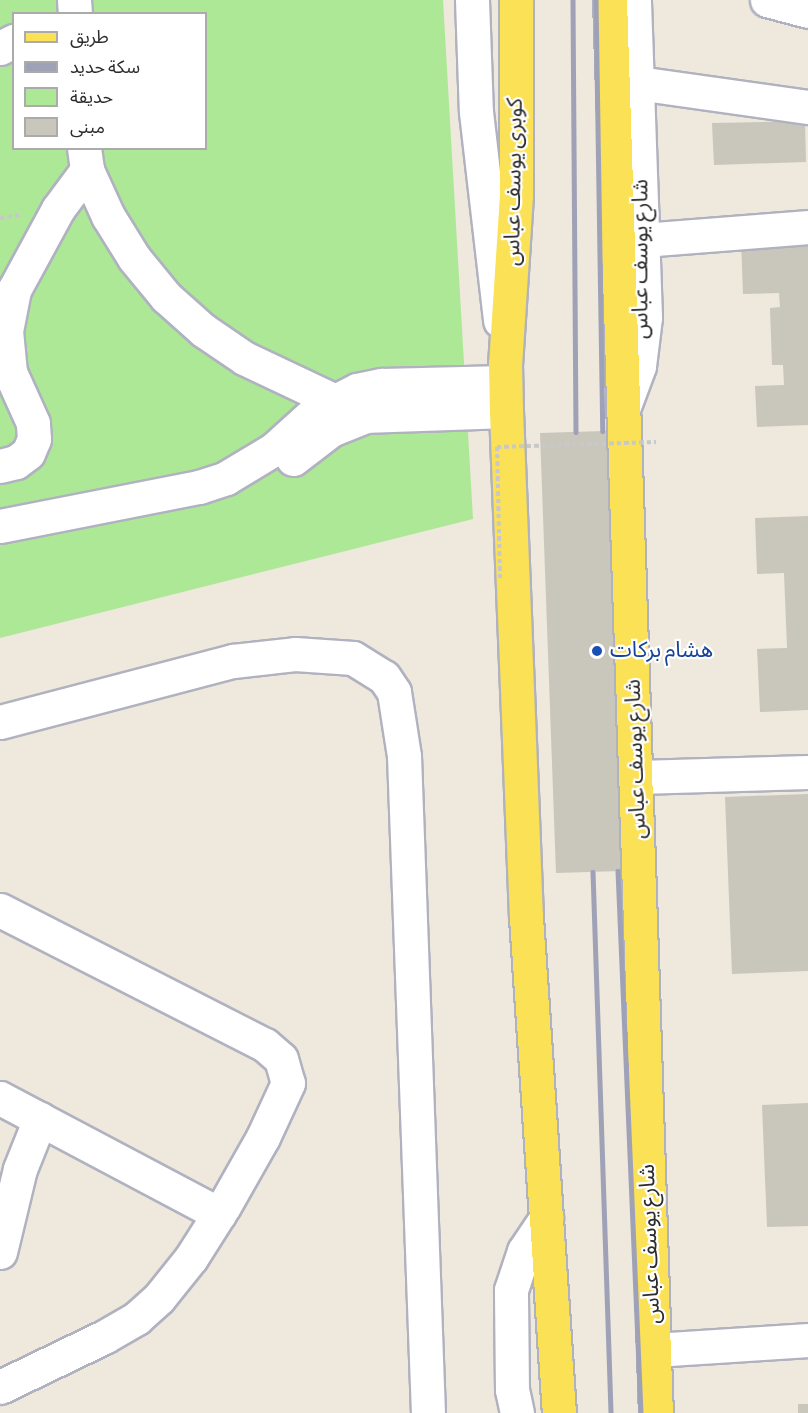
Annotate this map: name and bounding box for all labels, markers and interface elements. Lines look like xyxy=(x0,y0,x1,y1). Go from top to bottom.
legend xyxy=(12,12,207,150)
text: طريق xyxy=(70,29,109,47)
text: سكة حديد xyxy=(70,59,140,77)
text: حديقة xyxy=(70,89,113,107)
street label: كوبرى يوسف عباس xyxy=(499,98,529,266)
text: مبنى xyxy=(70,119,105,137)
street label: شارع يوسف عباس xyxy=(628,179,654,339)
place label: هشام بركات xyxy=(610,638,713,664)
marker: هشام بركات xyxy=(588,642,606,660)
street label: شارع يوسف عباس xyxy=(620,679,652,839)
street label: شارع يوسف عباس xyxy=(634,1164,666,1324)

